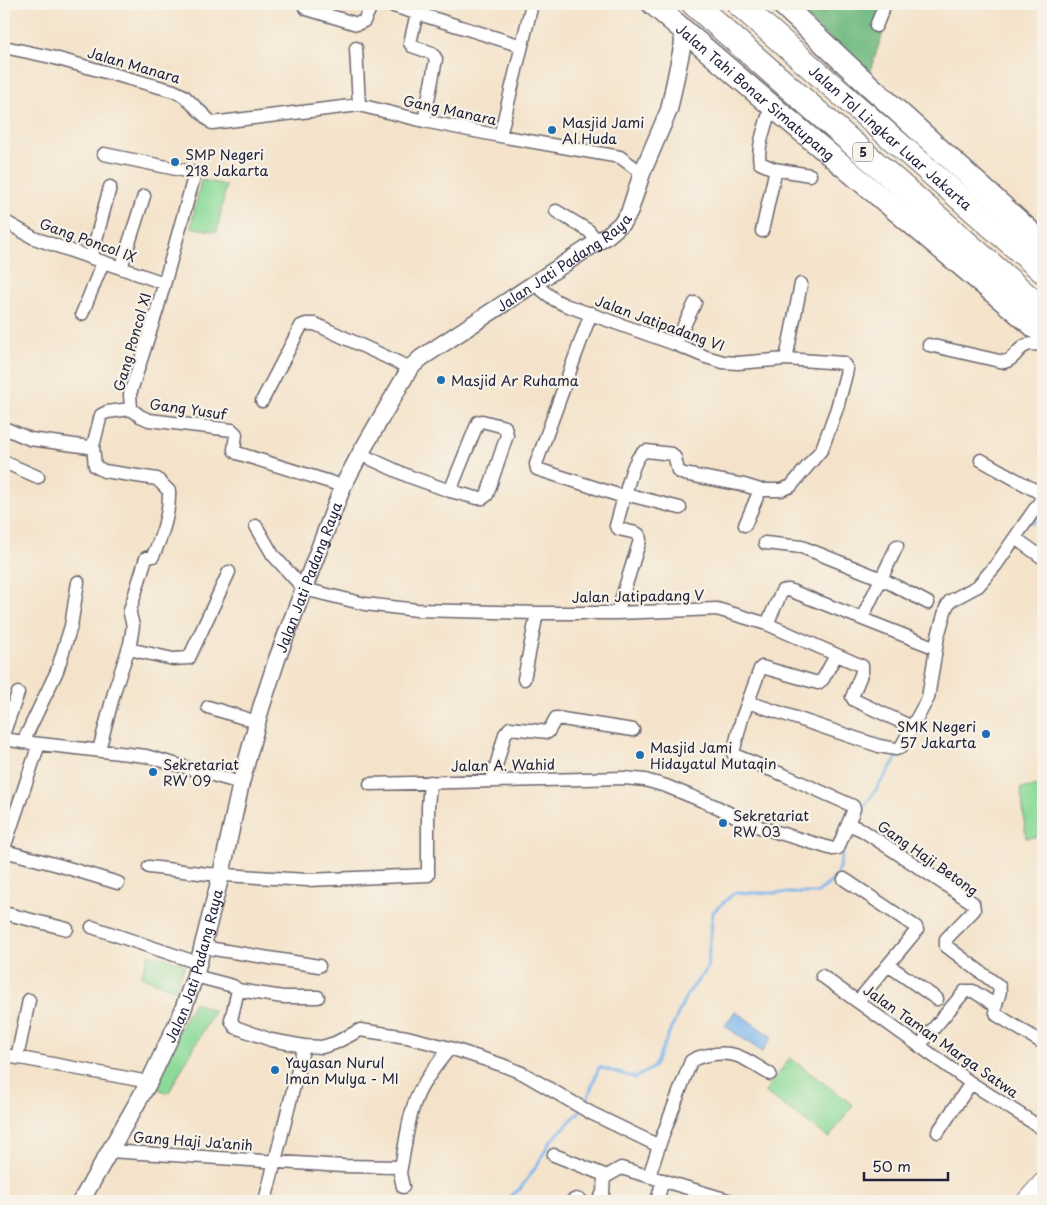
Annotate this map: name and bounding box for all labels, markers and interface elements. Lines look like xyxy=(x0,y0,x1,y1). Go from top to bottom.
street label: Jalan Tahi Bonar Simatupang xyxy=(672,18,840,165)
street label: Jalan Manara xyxy=(85,42,183,88)
street label: Jalan Tol Lingkar Luar Jakarta xyxy=(805,60,977,215)
street label: Gang Manara xyxy=(401,90,499,130)
place label: Masjid Jami Al Huda xyxy=(562,112,644,149)
marker: Masjid Jami Al Huda xyxy=(546,124,558,136)
road number: 5 xyxy=(853,142,873,162)
place label: SMP Negeri 218 Jakarta xyxy=(185,144,268,181)
marker: SMP Negeri 218 Jakarta xyxy=(169,156,181,168)
street label: Jalan Jati Padang Raya xyxy=(492,209,636,316)
street label: Gang Poncol IX xyxy=(37,213,140,267)
street label: Gang Poncol XI xyxy=(108,290,156,394)
street label: Jalan Jatipadang VI xyxy=(592,290,728,356)
place label: Masjid Ar Ruhama xyxy=(451,370,579,391)
marker: Masjid Ar Ruhama xyxy=(435,374,447,386)
street label: Gang Yusuf xyxy=(148,393,229,425)
street label: Jalan Jati Padang Raya xyxy=(270,498,347,656)
street label: Jalan Jatipadang V xyxy=(571,584,705,608)
place label: SMK Negeri 57 Jakarta xyxy=(897,716,976,753)
marker: SMK Negeri 57 Jakarta xyxy=(980,728,992,740)
place label: Masjid Jami Hidayatul Mutaqin xyxy=(650,737,777,774)
marker: Masjid Jami Hidayatul Mutaqin xyxy=(634,749,646,761)
place label: Sekretariat RW 09 xyxy=(163,754,239,791)
street label: Jalan A. Wahid xyxy=(451,754,555,776)
marker: Sekretariat RW 09 xyxy=(147,766,159,778)
place label: Sekretariat RW 03 xyxy=(733,805,809,842)
street label: Gang Haji Betong xyxy=(873,815,983,901)
marker: Sekretariat RW 03 xyxy=(717,817,729,829)
street label: Jalan Jati Padang Raya xyxy=(159,887,227,1046)
street label: Jalan Taman Marga Satwa xyxy=(859,979,1023,1103)
place label: Yayasan Nurul Iman Mulya - MI xyxy=(285,1052,399,1089)
marker: Yayasan Nurul Iman Mulya - MI xyxy=(269,1064,281,1076)
street label: Gang Haji Ja'anih xyxy=(132,1126,254,1156)
scale bar xyxy=(864,1150,948,1182)
text: 50 m xyxy=(872,1154,911,1177)

